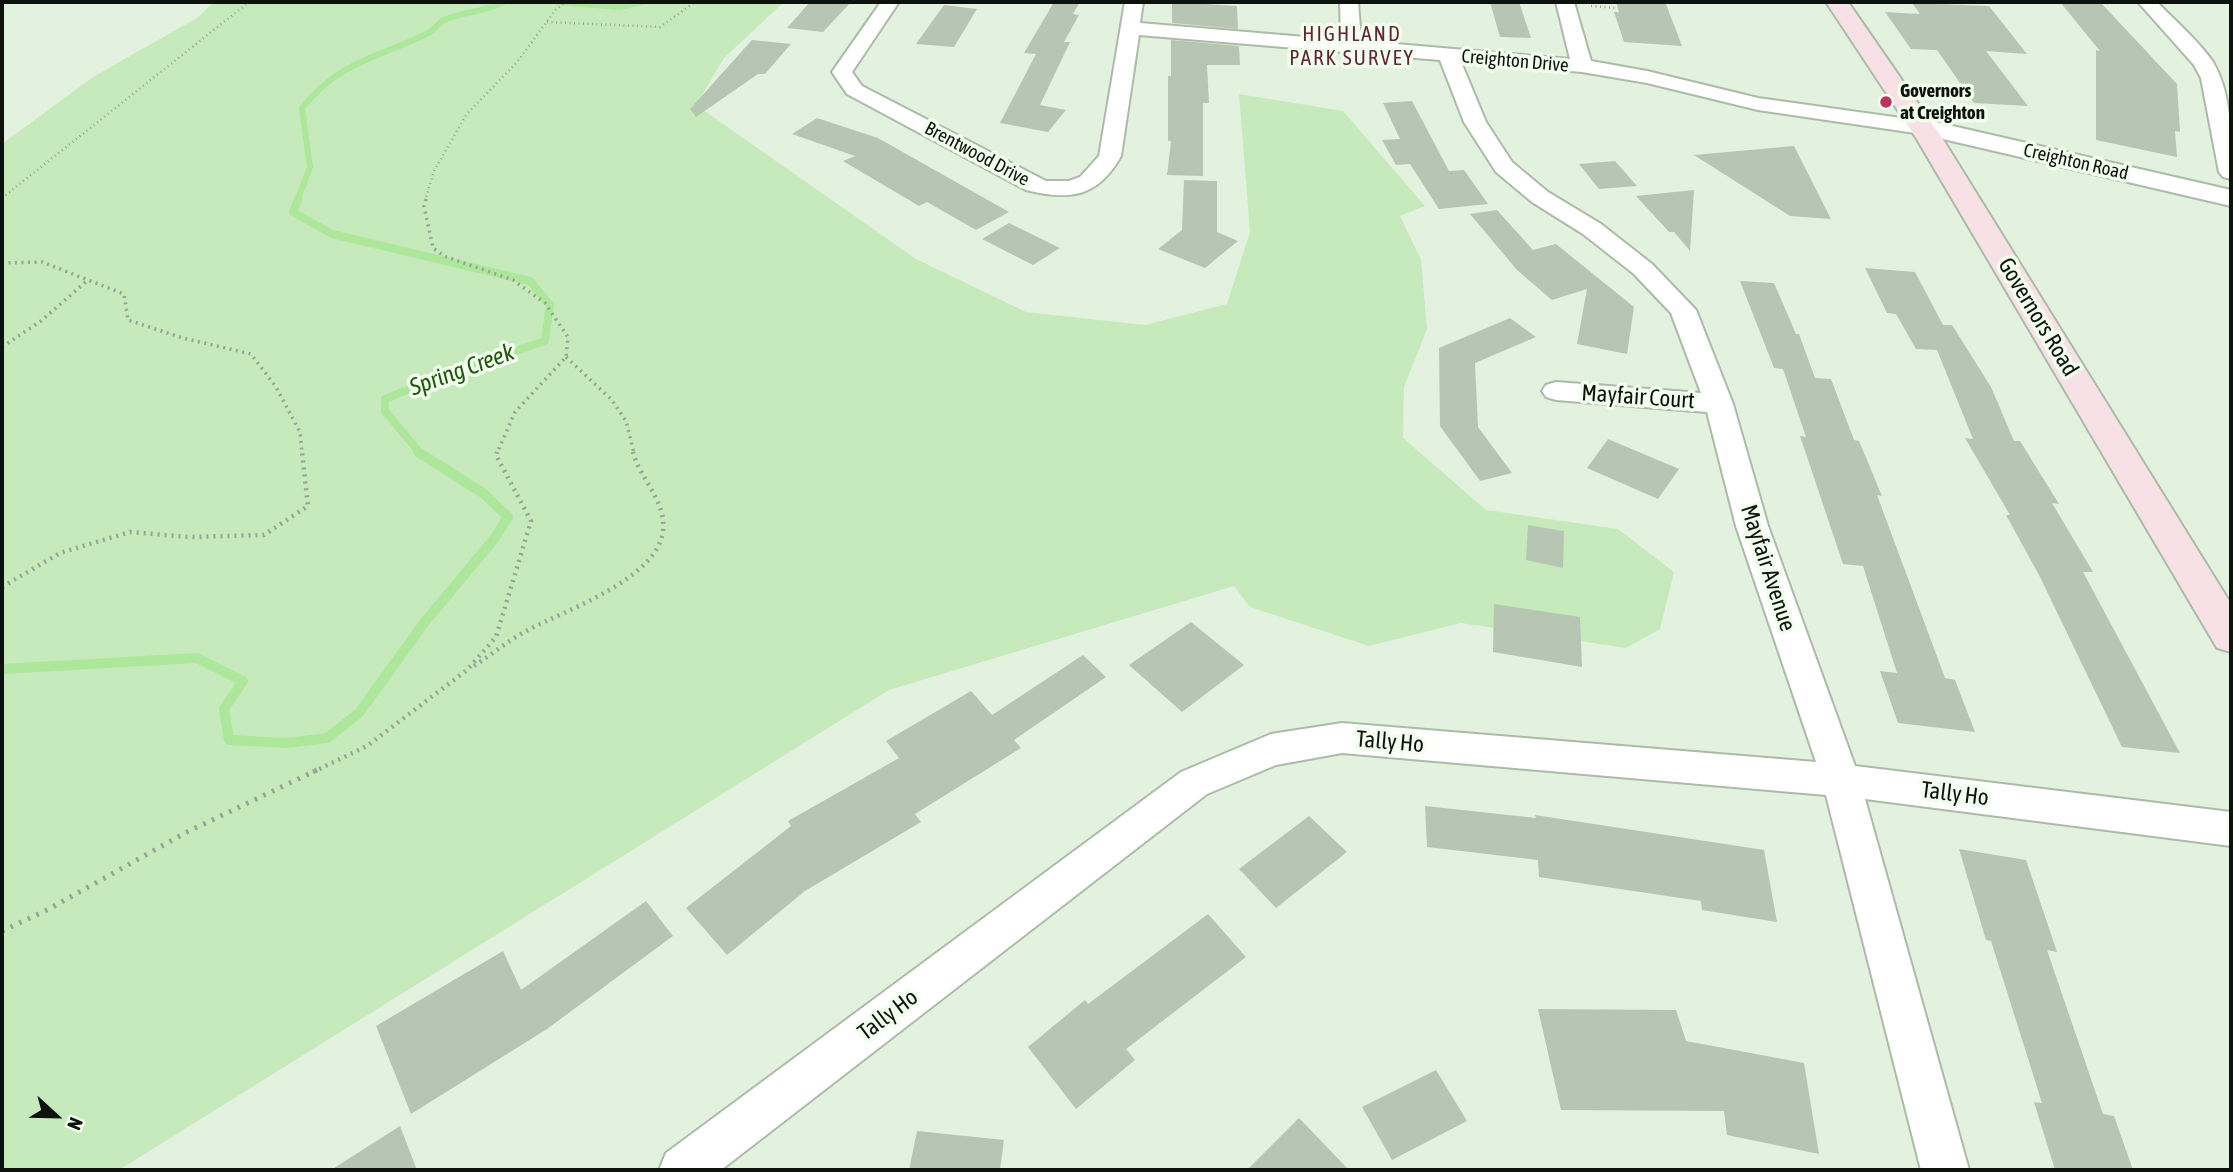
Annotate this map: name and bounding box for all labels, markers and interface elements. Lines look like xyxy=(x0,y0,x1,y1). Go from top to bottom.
district label: HIGHLAND PARK SURVEY xyxy=(1291,21,1413,71)
street label: Creighton Drive xyxy=(1460,45,1570,77)
place label: Governors at Creighton xyxy=(1900,80,1985,124)
marker: Governors at Creighton xyxy=(1878,94,1894,110)
street label: Brentwood Drive xyxy=(921,117,1033,191)
street label: Creighton Road xyxy=(2021,139,2131,185)
street label: Governors Road xyxy=(1992,253,2084,381)
water label: Spring Creek xyxy=(406,338,518,402)
street label: Mayfair Court xyxy=(1581,379,1695,415)
street label: Mayfair Avenue xyxy=(1735,501,1801,635)
street label: Tally Ho xyxy=(1355,725,1425,759)
street label: Tally Ho xyxy=(1920,776,1990,812)
street label: Tally Ho xyxy=(853,984,923,1046)
north arrow xyxy=(21,1081,91,1151)
text: N xyxy=(63,1115,88,1133)

